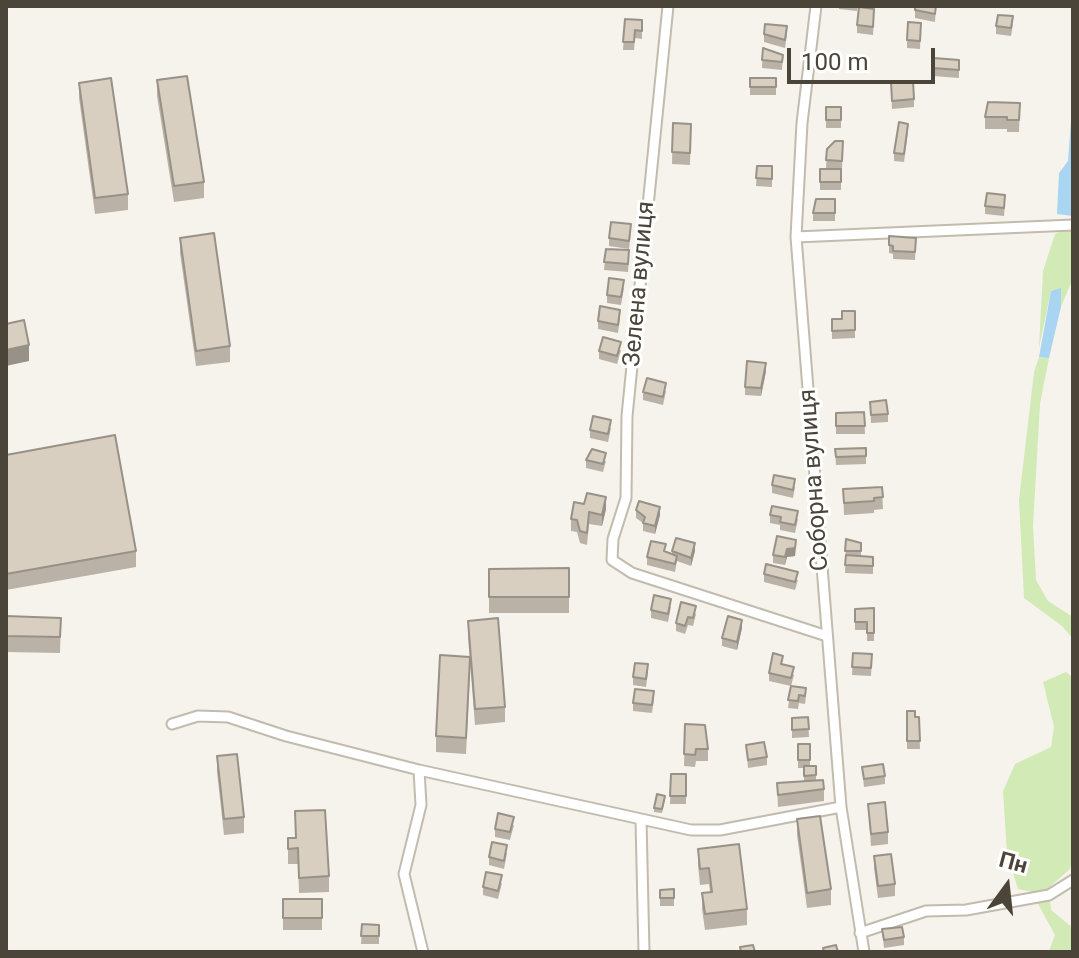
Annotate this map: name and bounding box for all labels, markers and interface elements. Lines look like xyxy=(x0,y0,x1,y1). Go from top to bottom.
scale bar xyxy=(791,32,939,82)
text: 100 m xyxy=(801,48,868,76)
street label: Зелена вулиця xyxy=(618,200,662,368)
street label: Соборна вулиця xyxy=(794,388,836,572)
north arrow xyxy=(967,846,1047,926)
text: Пн xyxy=(997,847,1030,878)

